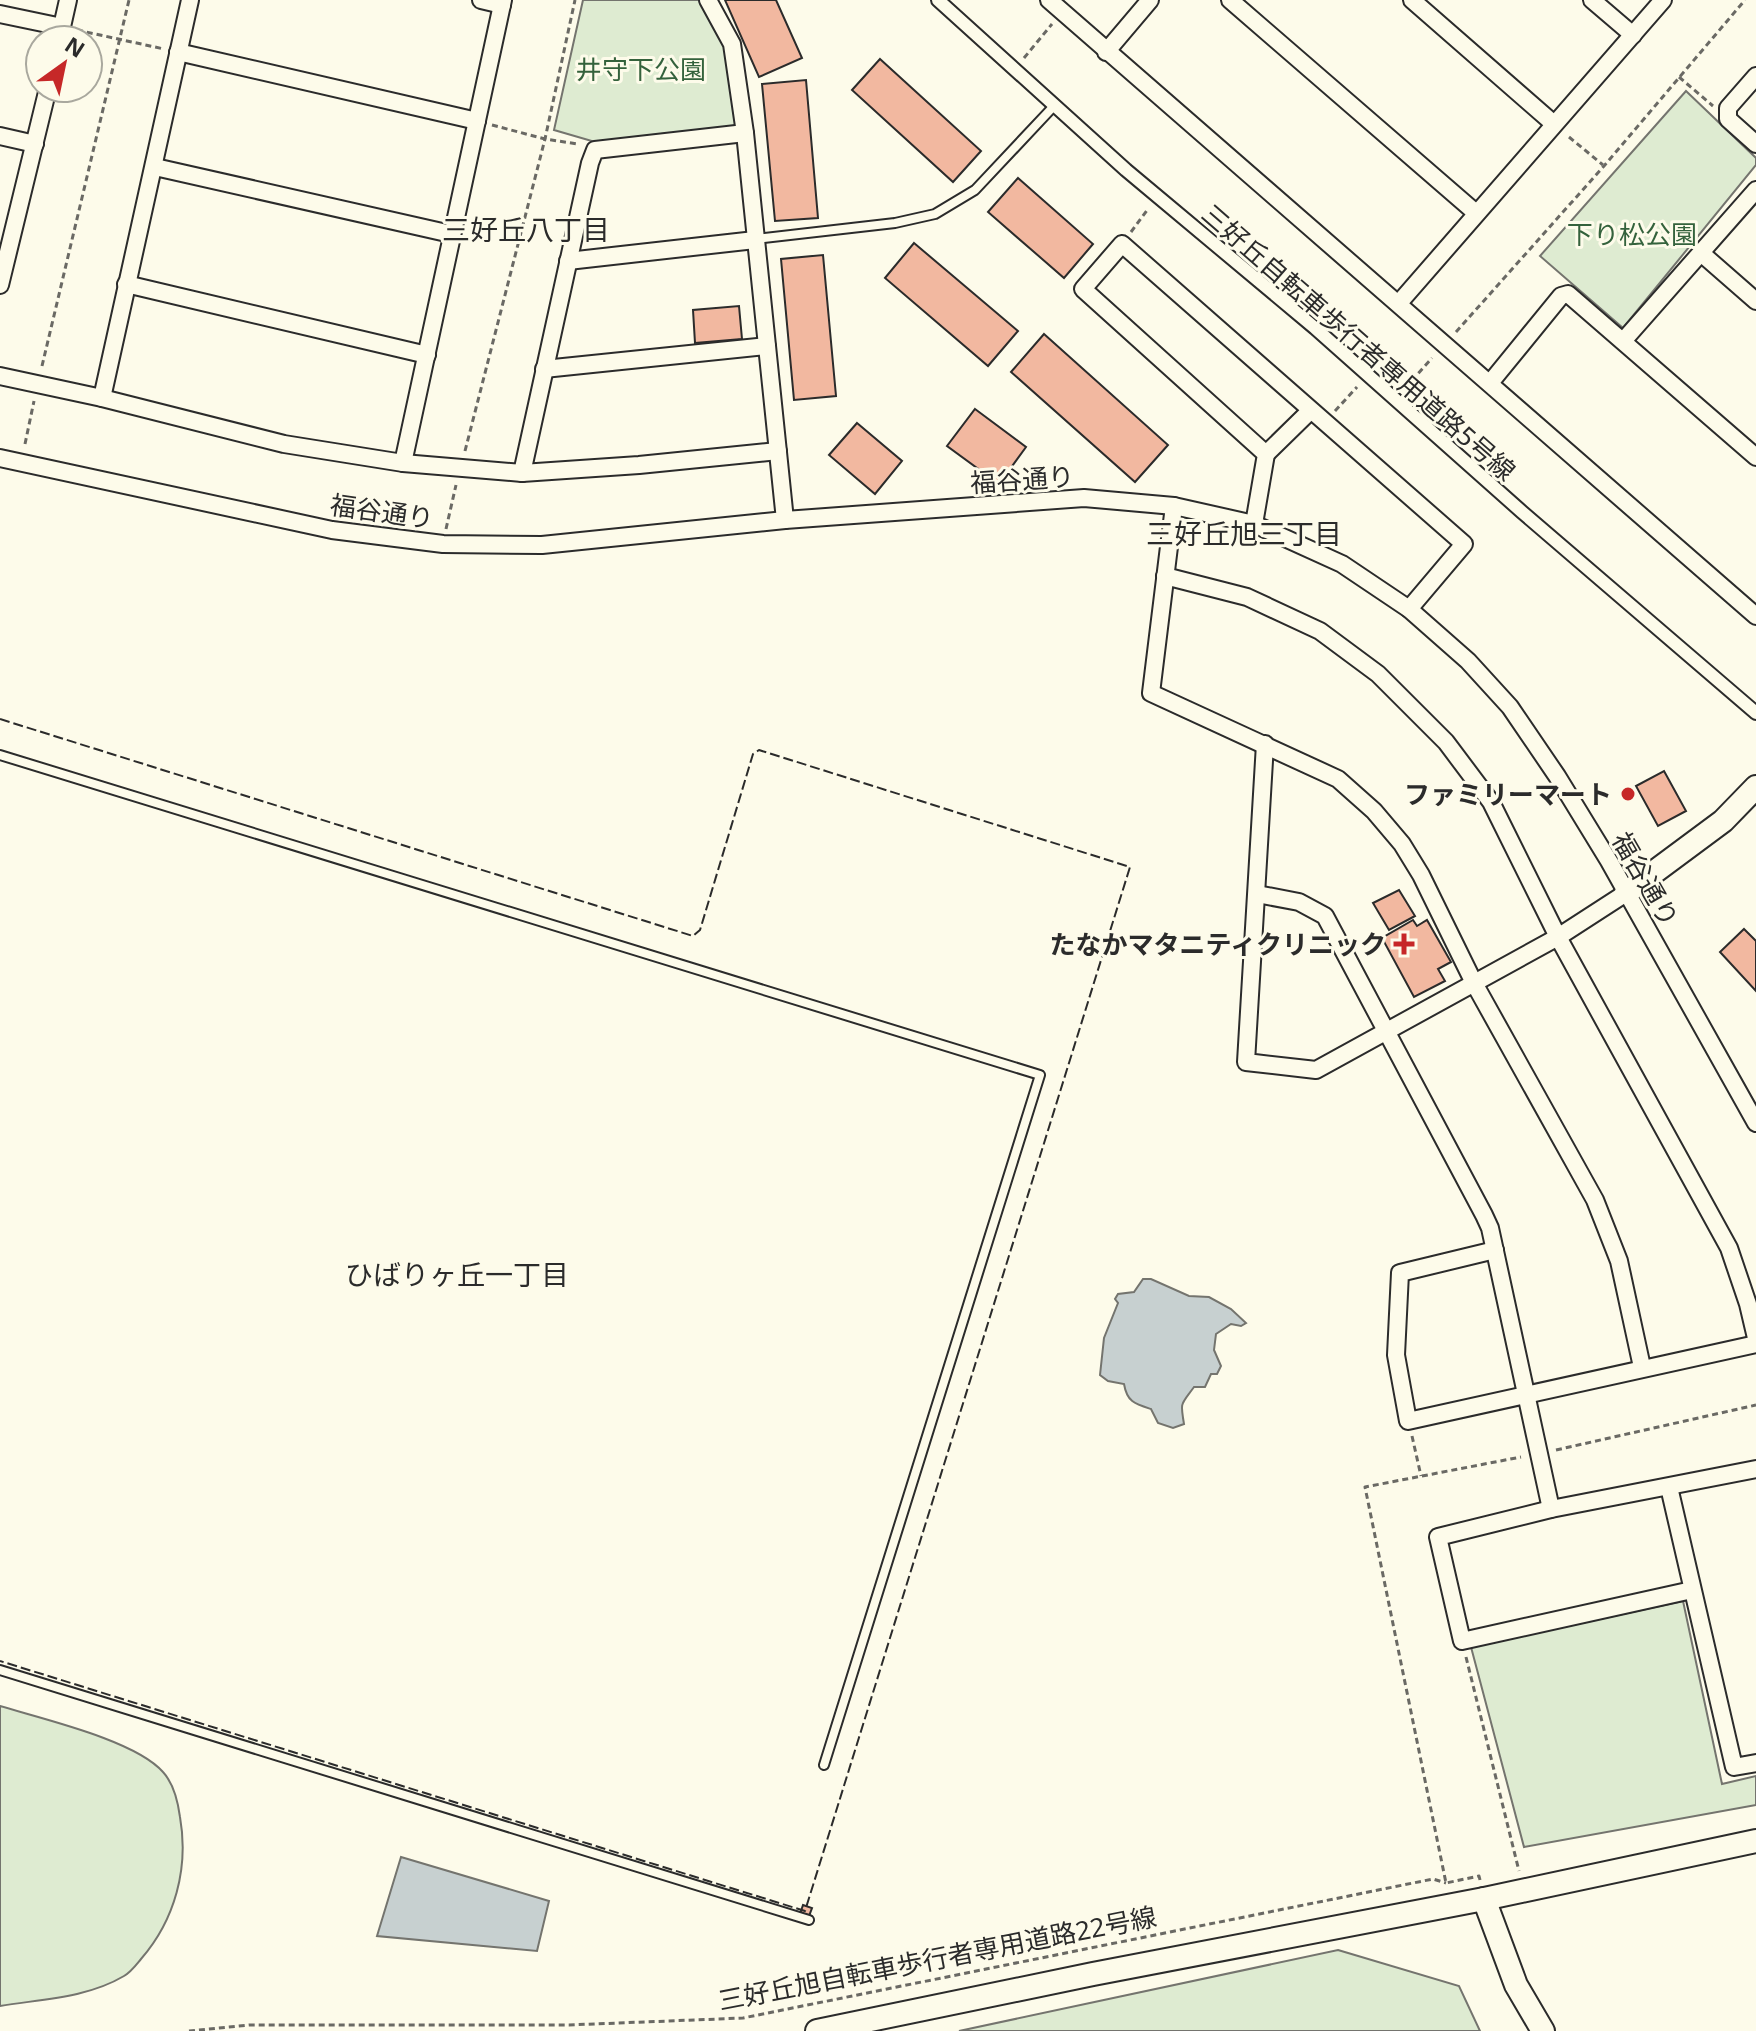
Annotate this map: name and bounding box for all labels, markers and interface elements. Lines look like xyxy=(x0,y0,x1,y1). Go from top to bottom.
north arrow xyxy=(24,24,104,104)
text: N xyxy=(60,29,91,64)
park label: 井守下公園 xyxy=(576,51,706,87)
street label: 三好丘自転車歩行者専用道路5号線 xyxy=(1194,196,1524,488)
district label: 三好丘八丁目 xyxy=(442,210,610,248)
park label: 下り松公園 xyxy=(1567,216,1697,252)
street label: 福谷通り xyxy=(969,457,1075,501)
street label: 福谷通り xyxy=(328,486,436,536)
district label: 三好丘旭三丁目 xyxy=(1146,514,1342,552)
place label: ファミリーマート xyxy=(1404,776,1612,812)
marker: ファミリーマート xyxy=(1619,785,1637,803)
street label: 福谷通り xyxy=(1604,825,1688,933)
place label: たなかマタニティクリニック xyxy=(1050,926,1386,962)
marker: たなかマタニティクリニック xyxy=(1393,933,1415,955)
district label: ひばりヶ丘一丁目 xyxy=(345,1255,569,1293)
street label: 三好丘旭自転車歩行者専用道路22号線 xyxy=(715,1898,1159,2018)

